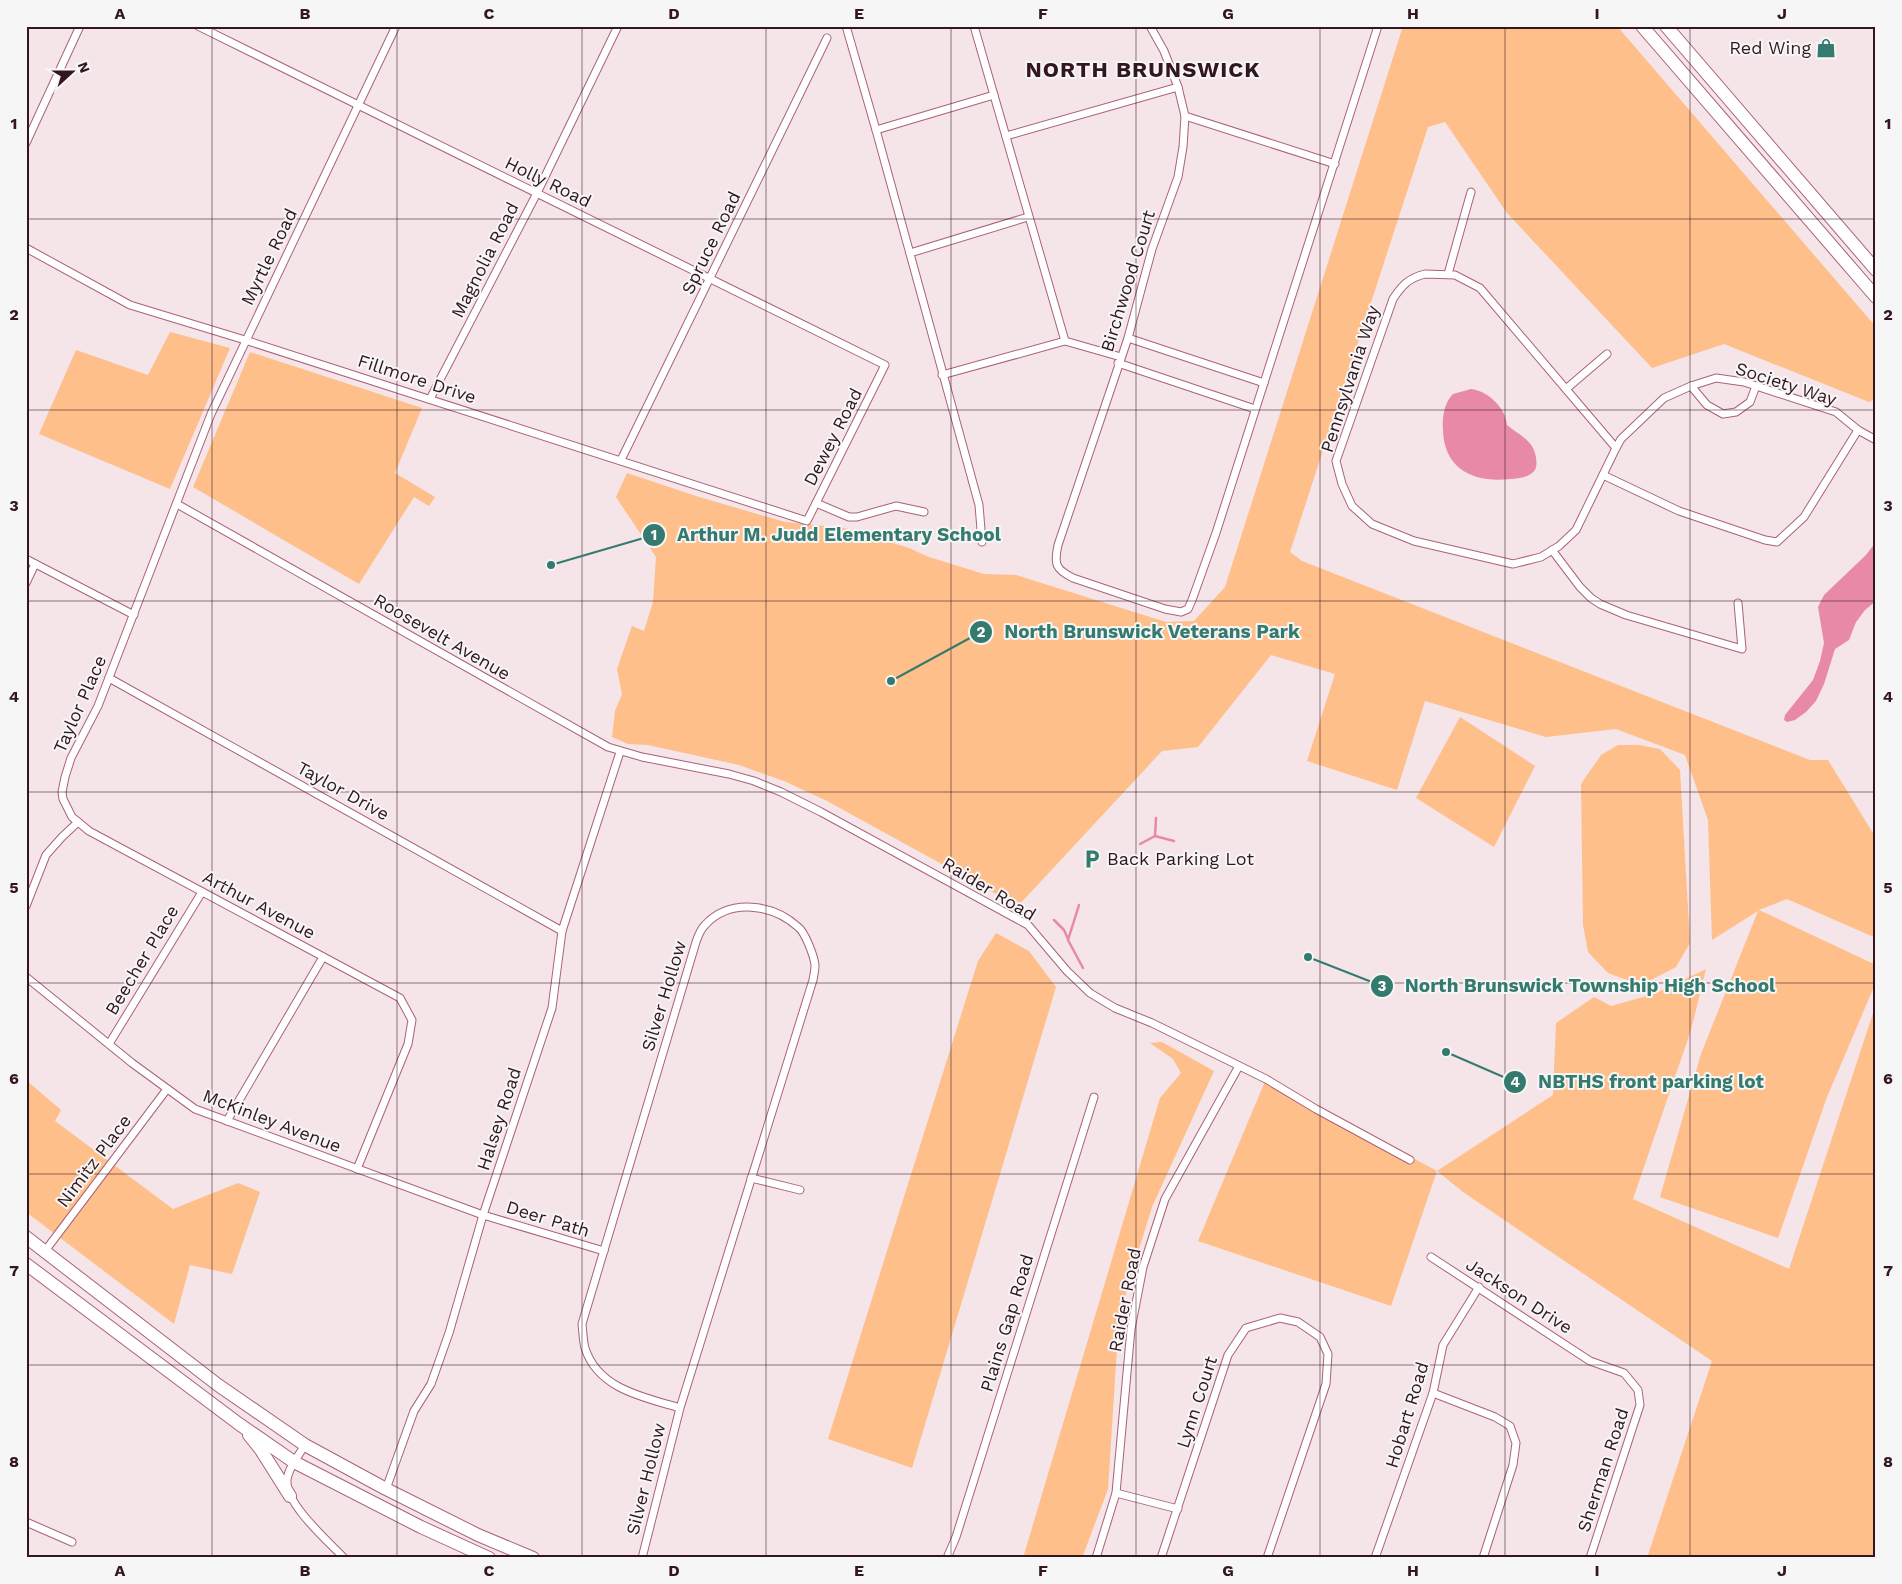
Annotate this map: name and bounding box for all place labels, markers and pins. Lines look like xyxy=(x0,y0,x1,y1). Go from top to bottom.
place label: Red Wing xyxy=(1729,37,1811,58)
shop icon: Red Wing xyxy=(1815,37,1837,59)
callout: Arthur M. Judd Elementary School xyxy=(641,518,1011,552)
callout: North Brunswick Veterans Park xyxy=(968,615,1310,649)
parking icon: Back Parking Lot xyxy=(1081,848,1103,870)
place label: Back Parking Lot xyxy=(1107,848,1254,869)
callout: North Brunswick Township High School xyxy=(1370,969,1786,1003)
callout: NBTHS front parking lot xyxy=(1503,1065,1774,1099)

